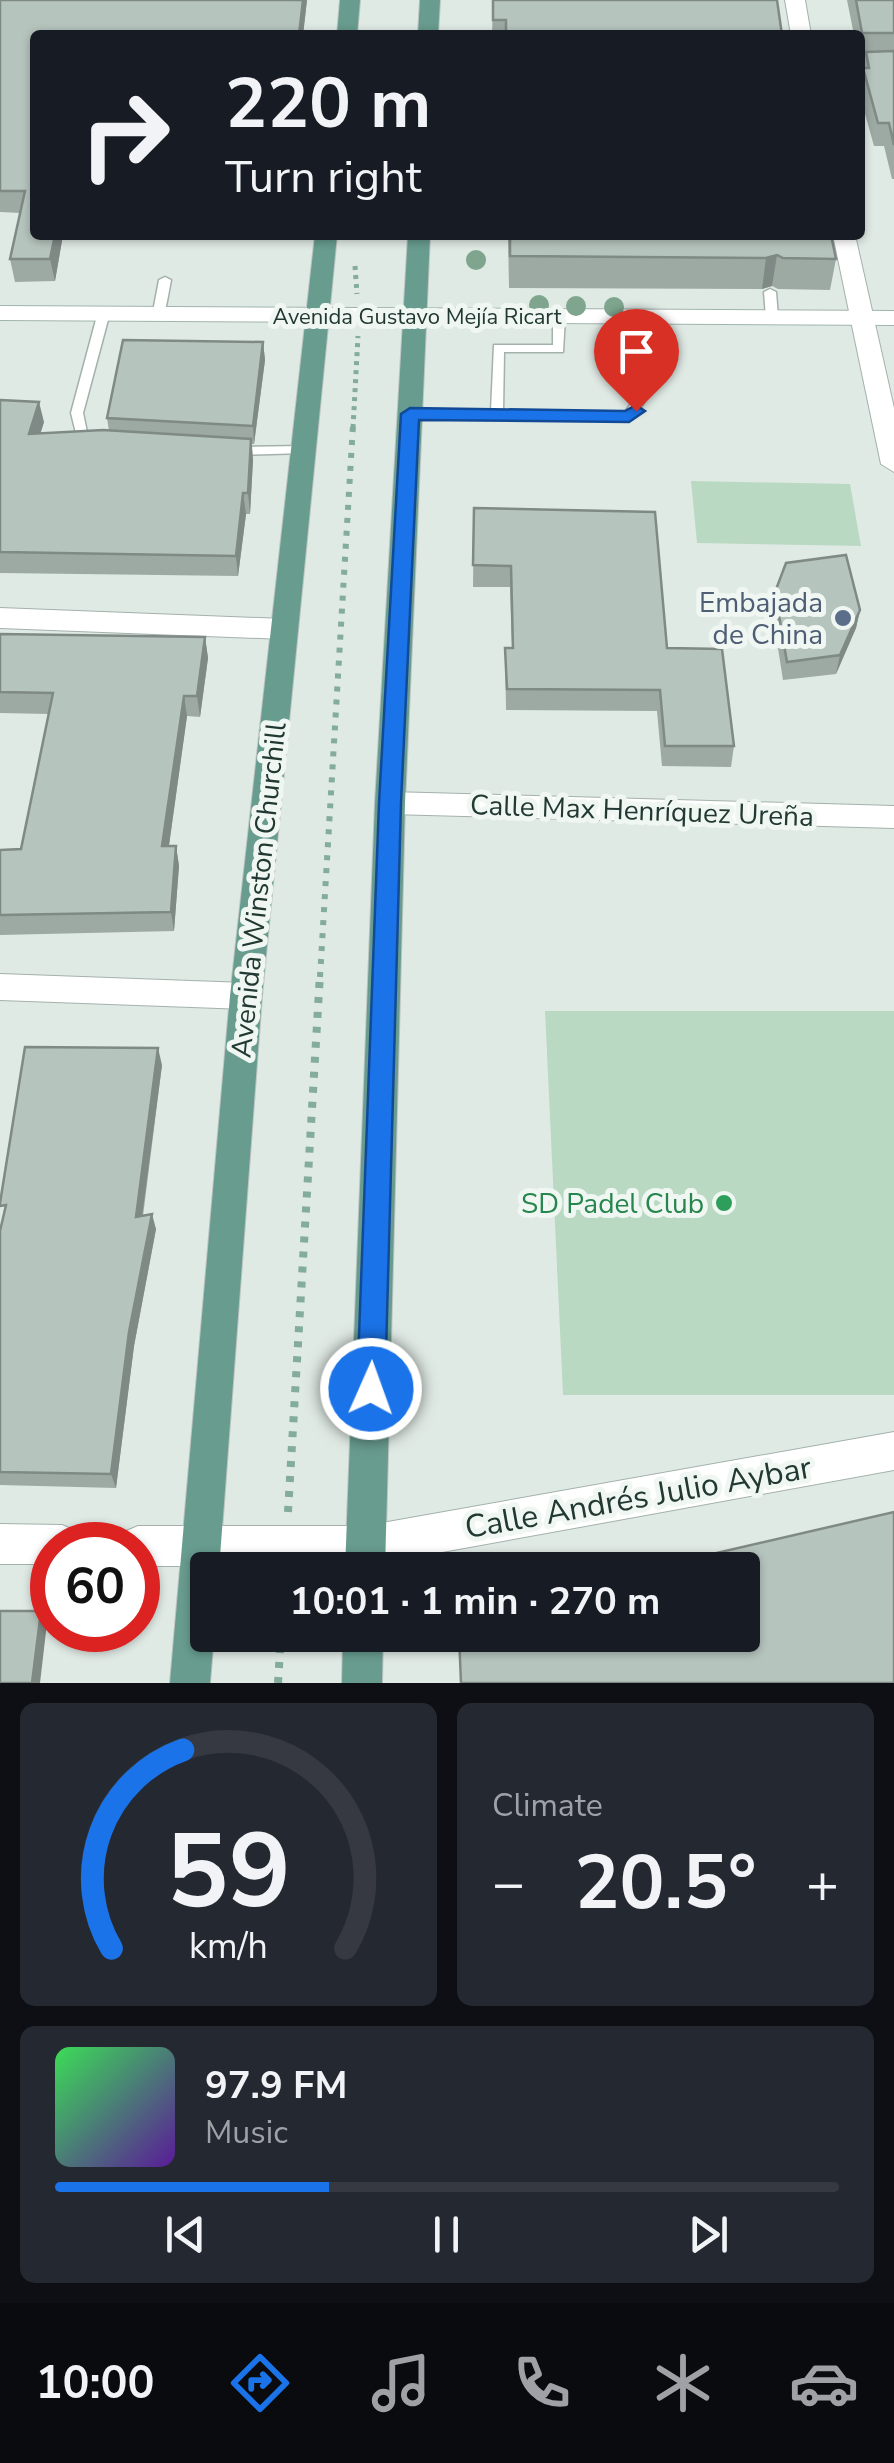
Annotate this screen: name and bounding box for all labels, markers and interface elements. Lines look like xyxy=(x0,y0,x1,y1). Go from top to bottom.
text: 220 m xyxy=(225,56,431,152)
icon: right xyxy=(60,70,190,200)
text: Turn right xyxy=(225,147,422,208)
street label: Avenida Gustavo Mejía Ricart xyxy=(272,302,562,332)
pin xyxy=(594,309,679,412)
icon: arrive xyxy=(609,324,664,379)
place label: Embajada de China xyxy=(699,584,823,654)
marker: Embajada de China xyxy=(832,607,854,629)
street label: Avenida Winston Churchill xyxy=(223,720,296,1060)
street label: Calle Max Henríquez Ureña xyxy=(469,786,814,836)
place label: SD Padel Club xyxy=(521,1185,704,1223)
marker: SD Padel Club xyxy=(713,1192,735,1214)
position arrow xyxy=(319,1337,423,1441)
street label: Calle Andrés Julio Aybar xyxy=(461,1446,815,1549)
speed limit sign: 60 xyxy=(30,1522,160,1652)
text: 10:01 · 1 min · 270 m xyxy=(290,1576,660,1627)
text: Climate xyxy=(492,1784,603,1827)
text: 59 xyxy=(166,1801,291,1943)
text: 20.5° xyxy=(574,1832,757,1934)
text: − xyxy=(492,1846,525,1921)
text: + xyxy=(806,1846,839,1921)
text: km/h xyxy=(189,1922,268,1971)
text: 97.9 FM xyxy=(205,2060,347,2111)
text: Music xyxy=(205,2111,288,2154)
icon: previous xyxy=(158,2207,213,2262)
icon: pause xyxy=(419,2207,474,2262)
icon: next xyxy=(681,2207,736,2262)
icon: directions xyxy=(225,2348,295,2418)
icon: music xyxy=(366,2348,436,2418)
icon: phone xyxy=(507,2348,577,2418)
icon: climate xyxy=(648,2348,718,2418)
icon: car xyxy=(789,2348,859,2418)
text: 10:00 xyxy=(35,2353,155,2414)

